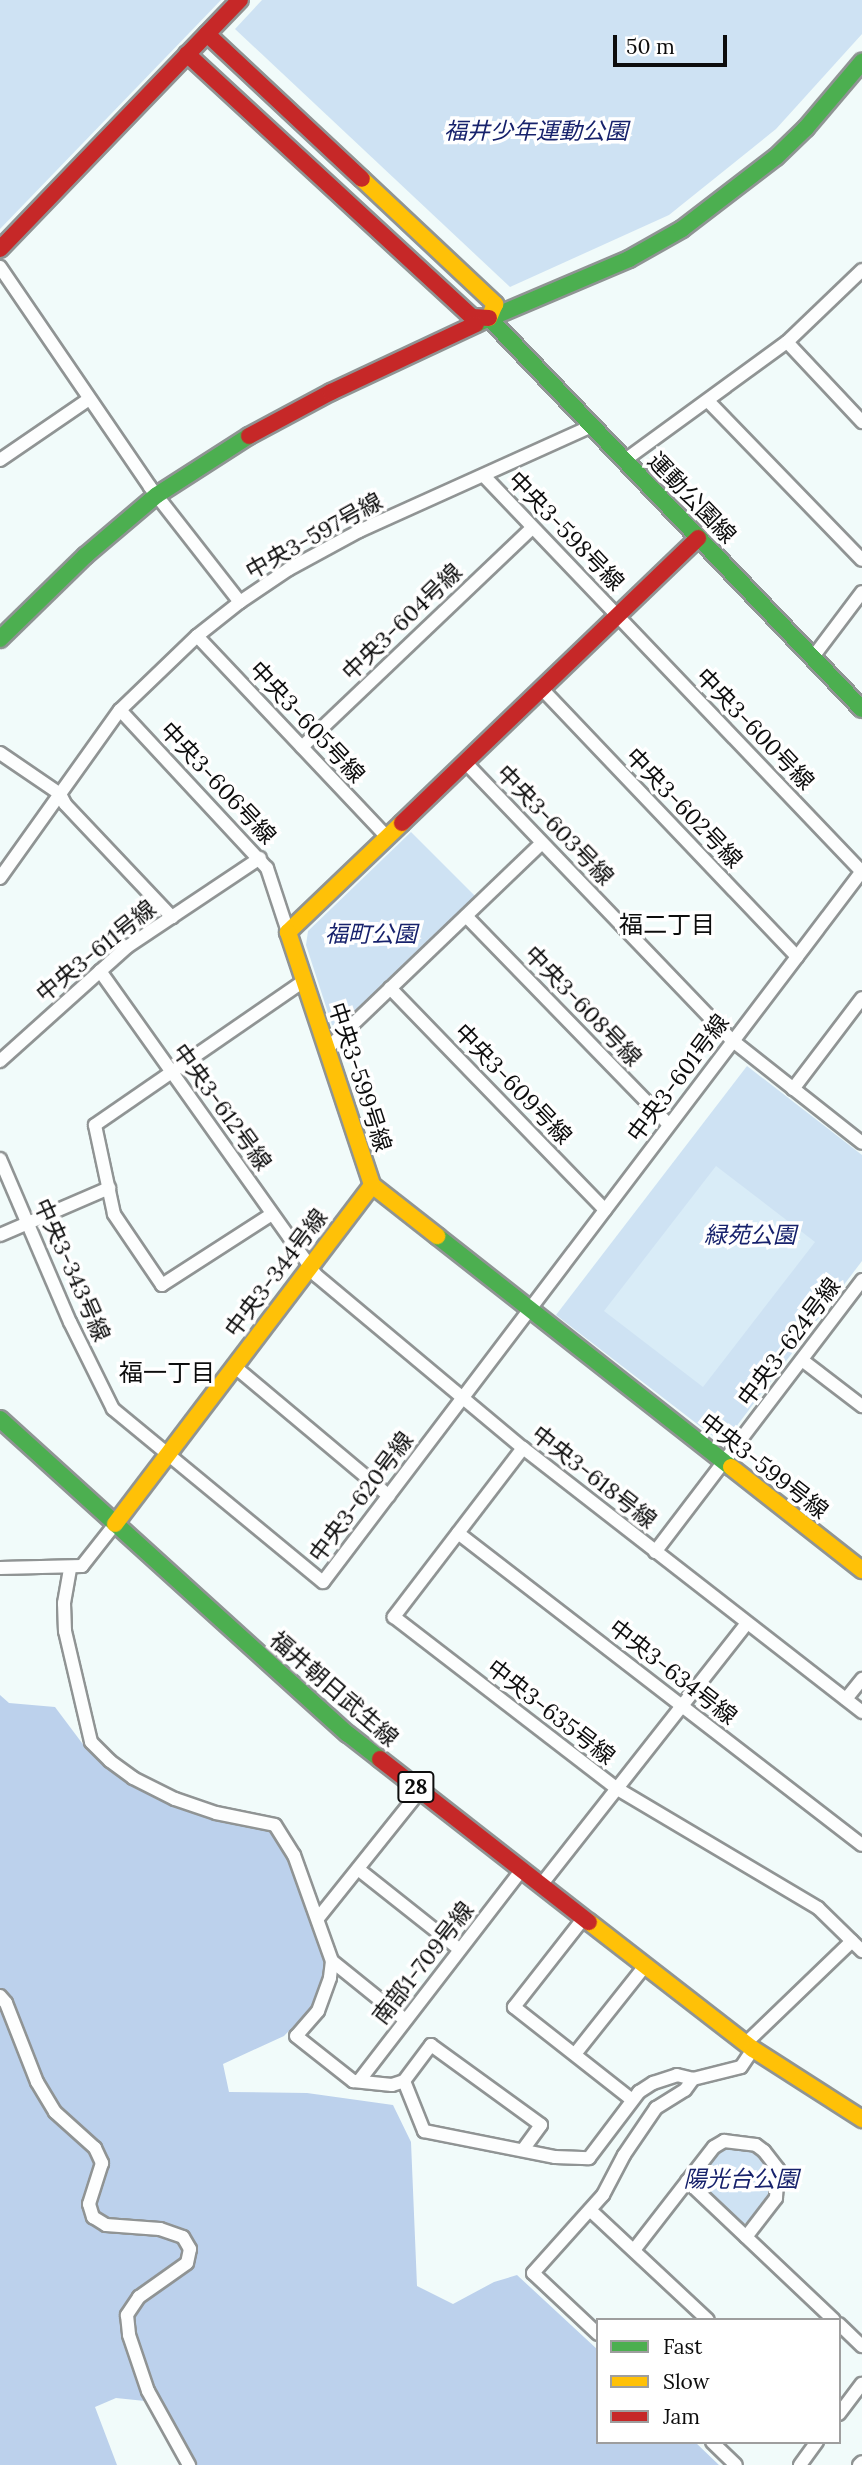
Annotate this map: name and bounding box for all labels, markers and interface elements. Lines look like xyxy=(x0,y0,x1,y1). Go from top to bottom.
scale bar xyxy=(617,21,731,65)
text: 50 m xyxy=(626,33,675,60)
park label: 福井少年運動公園 xyxy=(444,117,628,145)
street label: 運動公園線 xyxy=(642,447,742,549)
street label: 中央3-598号線 xyxy=(502,466,630,596)
street label: 中央3-597号線 xyxy=(241,487,387,585)
street label: 中央3-604号線 xyxy=(336,558,468,686)
street label: 中央3-605号線 xyxy=(244,655,370,789)
street label: 中央3-600号線 xyxy=(690,663,820,795)
street label: 中央3-606号線 xyxy=(154,716,282,850)
street label: 中央3-602号線 xyxy=(620,742,748,874)
street label: 中央3-603号線 xyxy=(491,759,619,891)
street label: 中央3-611号線 xyxy=(31,894,161,1008)
district label: 福二丁目 xyxy=(619,911,715,939)
park label: 福町公園 xyxy=(325,920,417,948)
street label: 中央3-608号線 xyxy=(519,940,647,1072)
street label: 中央3-599号線 xyxy=(323,999,397,1155)
street label: 中央3-601号線 xyxy=(621,1009,735,1147)
street label: 中央3-609号線 xyxy=(449,1018,577,1150)
street label: 中央3-612号線 xyxy=(167,1038,277,1176)
street label: 中央3-343号線 xyxy=(28,1194,116,1346)
street label: 中央3-344号線 xyxy=(219,1203,333,1343)
park label: 緑苑公園 xyxy=(704,1221,796,1249)
street label: 中央3-624号線 xyxy=(732,1272,846,1412)
district label: 福一丁目 xyxy=(119,1359,215,1387)
street label: 中央3-599号線 xyxy=(694,1407,834,1525)
street label: 中央3-618号線 xyxy=(526,1420,662,1534)
street label: 中央3-620号線 xyxy=(303,1426,419,1568)
street label: 中央3-634号線 xyxy=(604,1614,742,1730)
street label: 福井朝日武生線 xyxy=(264,1626,404,1752)
street label: 中央3-635号線 xyxy=(482,1654,620,1770)
road number: 28 xyxy=(397,1770,435,1804)
street label: 南部1-709号線 xyxy=(366,1896,480,2030)
park label: 陽光台公園 xyxy=(684,2165,798,2193)
legend xyxy=(596,2318,841,2444)
text: Fast xyxy=(663,2333,702,2360)
text: Slow xyxy=(663,2368,710,2395)
text: Jam xyxy=(663,2403,700,2430)

